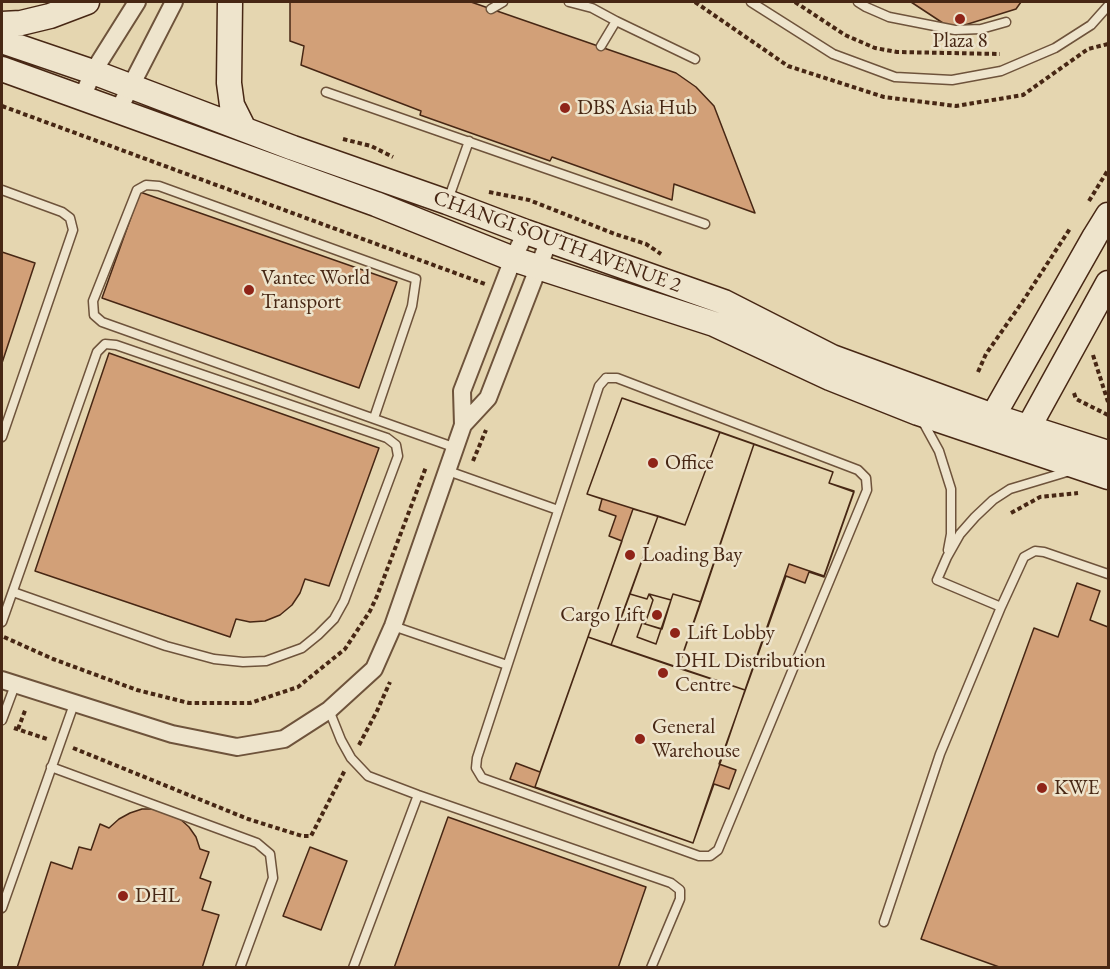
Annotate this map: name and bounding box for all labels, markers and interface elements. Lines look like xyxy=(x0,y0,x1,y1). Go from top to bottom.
marker: Plaza 8 xyxy=(953,12,967,26)
place label: Plaza 8 xyxy=(932,28,988,54)
place label: DBS Asia Hub xyxy=(577,95,697,121)
marker: DBS Asia Hub xyxy=(558,101,572,115)
street label: CHANGI SOUTH AVENUE 2 xyxy=(430,185,684,299)
place label: Vantec World Transport xyxy=(261,265,370,315)
marker: Vantec World Transport xyxy=(242,283,256,297)
place label: Office xyxy=(665,450,714,476)
marker: Office xyxy=(646,456,660,470)
place label: Loading Bay xyxy=(642,542,743,568)
marker: Loading Bay xyxy=(623,548,637,562)
place label: Cargo Lift xyxy=(560,602,645,628)
marker: Cargo Lift xyxy=(650,608,664,622)
place label: Lift Lobby xyxy=(687,620,775,646)
marker: Lift Lobby xyxy=(668,626,682,640)
place label: DHL Distribution Centre xyxy=(675,648,826,698)
marker: DHL Distribution Centre xyxy=(656,666,670,680)
place label: General Warehouse xyxy=(652,714,740,764)
marker: General Warehouse xyxy=(633,732,647,746)
place label: KWE xyxy=(1054,775,1099,801)
marker: KWE xyxy=(1035,781,1049,795)
place label: DHL xyxy=(135,883,180,909)
marker: DHL xyxy=(116,889,130,903)

